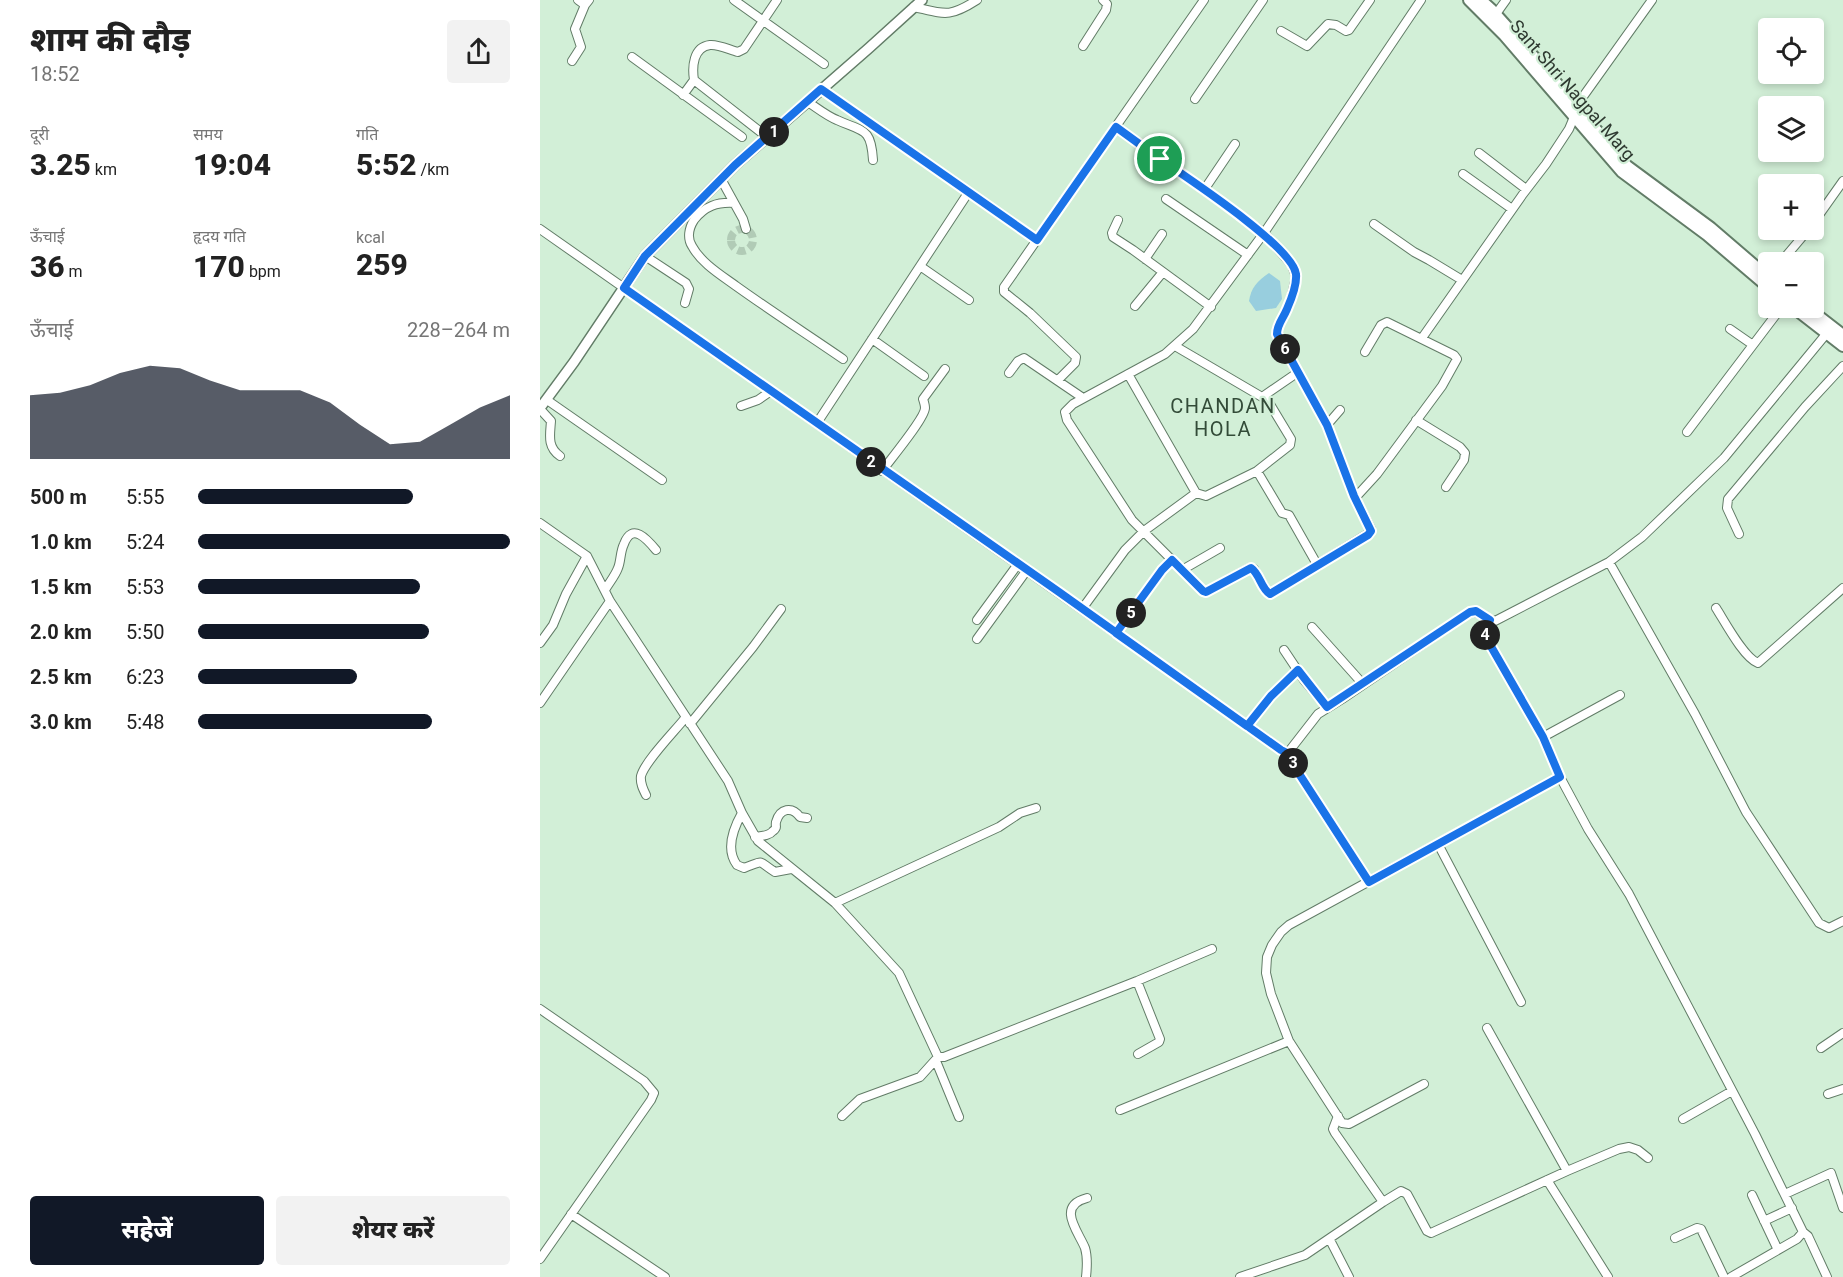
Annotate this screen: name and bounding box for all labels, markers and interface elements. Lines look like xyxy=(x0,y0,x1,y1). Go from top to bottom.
street label: Sant Shri Nagpal Marg xyxy=(1506,15,1640,165)
map controls xyxy=(1758,18,1824,318)
button: locate xyxy=(1758,18,1824,84)
text: शाम की दौड़ xyxy=(30,20,190,59)
button: share xyxy=(447,20,510,83)
text: 18:52 xyxy=(30,62,80,86)
button: layers xyxy=(1758,96,1824,162)
pin: 1 xyxy=(759,117,789,147)
text: 1 xyxy=(769,122,779,141)
text: दूरी xyxy=(30,125,49,144)
text: समय xyxy=(193,125,223,144)
text: गति xyxy=(356,125,378,144)
pin xyxy=(1134,133,1185,184)
icon: arrive xyxy=(1143,142,1176,175)
text: 3.25 xyxy=(30,147,91,182)
text: 19:04 xyxy=(193,147,271,182)
text: 5:52 xyxy=(356,147,417,182)
text: km xyxy=(91,160,117,179)
text: /km xyxy=(417,160,449,179)
button: + xyxy=(1758,174,1824,240)
text: ऊँचाई xyxy=(30,227,65,246)
text: हृदय गति xyxy=(193,227,246,246)
text: kcal xyxy=(356,228,385,247)
text: 259 xyxy=(356,247,408,282)
text: 36 xyxy=(30,249,65,284)
text: 170 xyxy=(193,249,245,284)
button: − xyxy=(1758,252,1824,318)
text: m xyxy=(65,262,83,281)
text: bpm xyxy=(245,262,281,281)
text: ऊँचाई xyxy=(30,318,73,342)
text: 228–264 m xyxy=(407,318,510,342)
pin: 6 xyxy=(1270,334,1300,364)
text: 6 xyxy=(1280,339,1290,358)
district label: CHANDAN HOLA xyxy=(1170,394,1276,441)
pin: 2 xyxy=(856,447,886,477)
text: 2 xyxy=(866,452,876,471)
text: 500 m xyxy=(30,485,87,509)
text: 5:55 xyxy=(126,485,165,509)
text: 1.0 km xyxy=(30,530,92,554)
text: 5:24 xyxy=(126,530,165,554)
text: 1.5 km xyxy=(30,575,92,599)
text: 5:53 xyxy=(126,575,165,599)
pin: 5 xyxy=(1116,598,1146,628)
text: 5 xyxy=(1126,603,1136,622)
text: 2.0 km xyxy=(30,620,92,644)
text: 5:50 xyxy=(126,620,165,644)
pin: 4 xyxy=(1470,620,1500,650)
text: 4 xyxy=(1480,625,1490,644)
text: 2.5 km xyxy=(30,665,92,689)
text: 6:23 xyxy=(126,665,165,689)
text: 3.0 km xyxy=(30,710,92,734)
text: 5:48 xyxy=(126,710,165,734)
pin: 3 xyxy=(1278,748,1308,778)
text: 3 xyxy=(1288,753,1298,772)
button: सहेजें xyxy=(30,1196,264,1265)
button: शेयर करें xyxy=(276,1196,510,1265)

